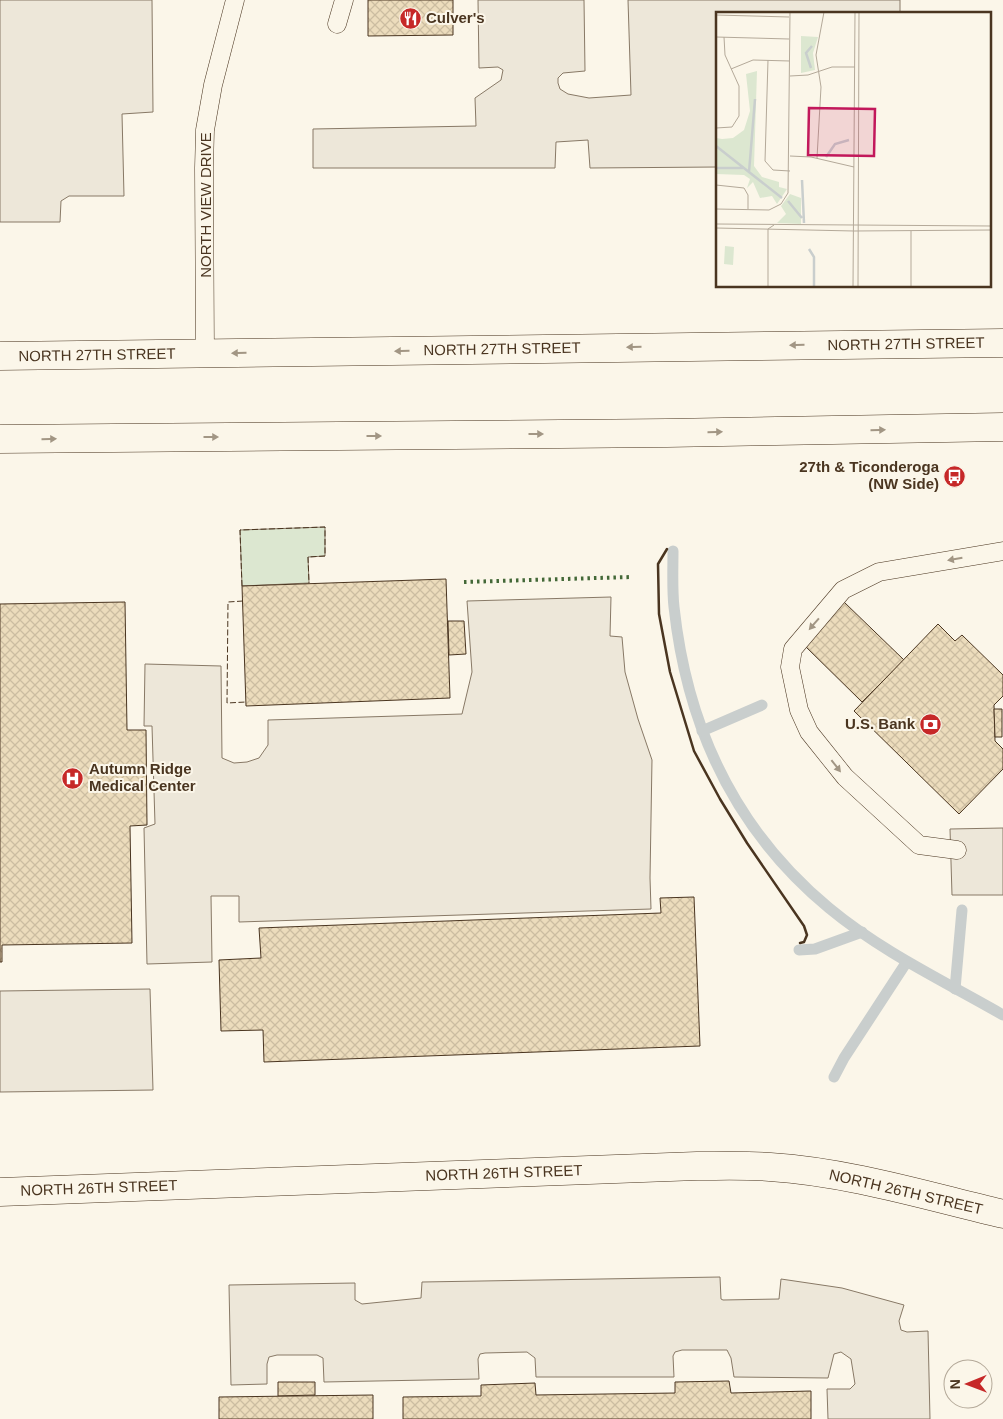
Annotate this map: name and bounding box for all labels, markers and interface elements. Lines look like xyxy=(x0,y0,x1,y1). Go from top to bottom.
restaurant icon: Culver's xyxy=(398,6,422,30)
place label: Culver's xyxy=(426,9,485,26)
inset map xyxy=(716,12,990,288)
street label: NORTH VIEW DRIVE xyxy=(197,132,214,278)
street label: NORTH 27TH STREET xyxy=(827,334,985,353)
street label: NORTH 27TH STREET xyxy=(423,339,581,358)
one-way arrow xyxy=(789,341,805,349)
one-way arrow xyxy=(626,344,642,352)
street label: NORTH 27TH STREET xyxy=(18,345,176,364)
one-way arrow xyxy=(394,347,410,355)
one-way arrow xyxy=(231,349,247,357)
one-way arrow xyxy=(870,425,886,433)
one-way arrow xyxy=(708,428,724,436)
one-way arrow xyxy=(528,430,544,438)
one-way arrow xyxy=(366,431,382,439)
one-way arrow xyxy=(203,433,219,441)
one-way arrow xyxy=(41,435,57,443)
place label: 27th & Ticonderoga (NW Side) xyxy=(799,458,940,492)
bus stop icon: 27th & Ticonderoga (NW Side) xyxy=(943,464,967,488)
one-way arrow xyxy=(947,555,963,563)
one-way arrow xyxy=(808,618,819,631)
bank icon: U.S. Bank xyxy=(919,712,943,736)
place label: U.S. Bank xyxy=(845,715,916,732)
one-way arrow xyxy=(831,759,841,773)
place label: Autumn Ridge Medical Center xyxy=(89,760,196,794)
hospital icon: Autumn Ridge Medical Center xyxy=(61,766,85,790)
street label: NORTH 26TH STREET xyxy=(425,1161,583,1184)
street label: NORTH 26TH STREET xyxy=(828,1166,985,1217)
street label: NORTH 26TH STREET xyxy=(20,1176,178,1199)
north arrow xyxy=(943,1359,993,1409)
text: N xyxy=(947,1379,963,1389)

